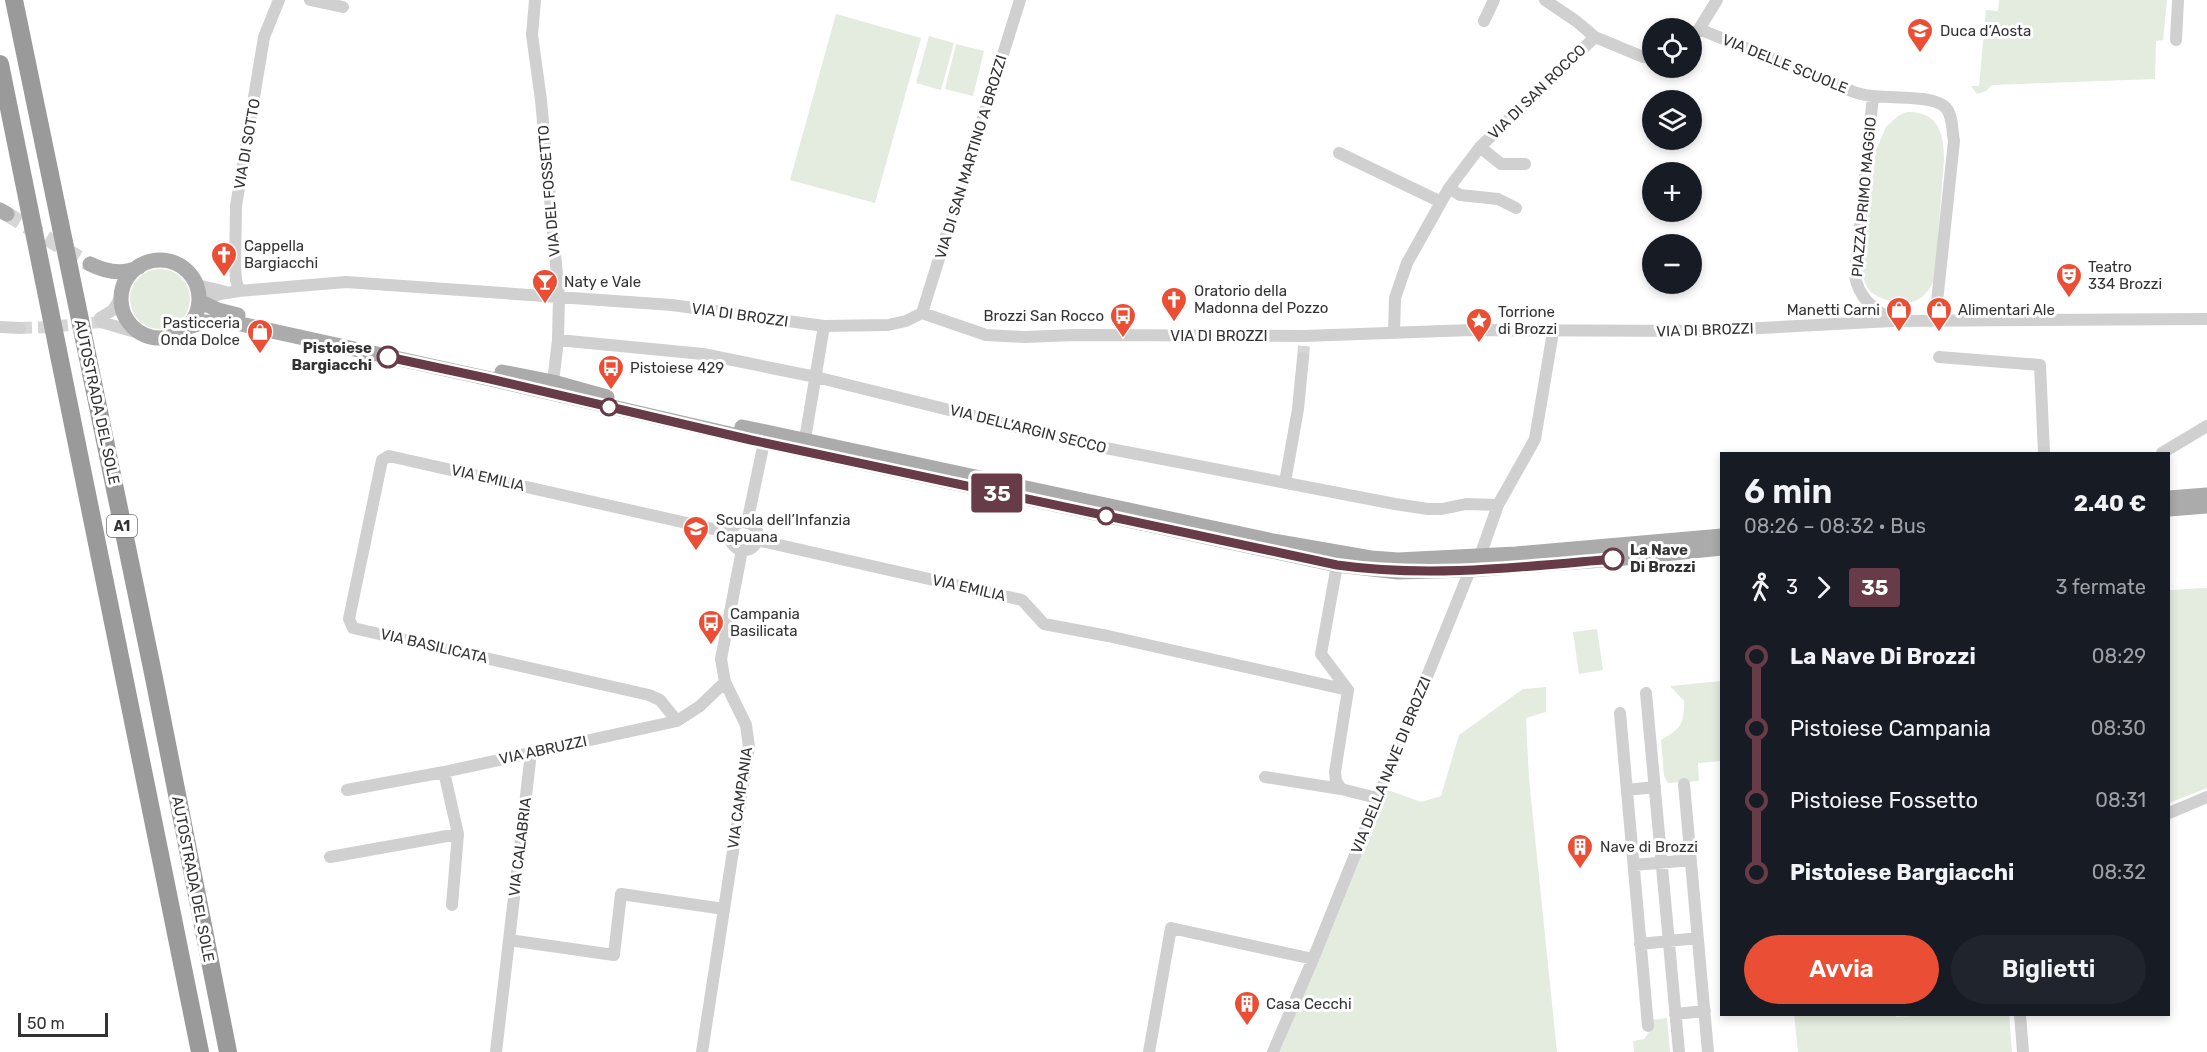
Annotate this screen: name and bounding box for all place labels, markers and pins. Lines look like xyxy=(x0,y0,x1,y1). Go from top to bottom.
school or university icon: Duca d’Aosta xyxy=(1905,16,1935,54)
place label: Duca d’Aosta xyxy=(1940,22,2031,40)
place label: Cappella Bargiacchi xyxy=(244,237,318,272)
church icon: Cappella Bargiacchi xyxy=(209,240,239,278)
place label: Teatro 334 Brozzi xyxy=(2088,258,2162,293)
theatre icon: Teatro 334 Brozzi xyxy=(2054,261,2084,299)
bar icon: Naty e Vale xyxy=(530,267,560,305)
place label: Naty e Vale xyxy=(564,273,641,291)
place label: Oratorio della Madonna del Pozzo xyxy=(1194,282,1328,317)
church icon: Oratorio della Madonna del Pozzo xyxy=(1159,285,1189,323)
shop icon: Manetti Carni xyxy=(1884,295,1914,333)
shop icon: Alimentari Ale xyxy=(1924,295,1954,333)
bus stop icon: Brozzi San Rocco xyxy=(1108,301,1138,339)
place label: Manetti Carni xyxy=(1787,301,1880,319)
place label: Alimentari Ale xyxy=(1958,301,2055,319)
place label: Torrione di Brozzi xyxy=(1498,303,1557,338)
place icon: Torrione di Brozzi xyxy=(1464,306,1494,344)
place label: Brozzi San Rocco xyxy=(983,307,1104,325)
place label: Pasticceria Onda Dolce xyxy=(161,314,240,349)
shop icon: Pasticceria Onda Dolce xyxy=(245,317,275,355)
place label: Pistoiese Bargiacchi xyxy=(291,339,372,374)
marker: Pistoiese Bargiacchi xyxy=(377,346,399,368)
bus stop icon: Pistoiese 429 xyxy=(596,353,626,391)
place label: Pistoiese 429 xyxy=(630,359,724,377)
unlabelled marker xyxy=(600,398,618,416)
unlabelled marker xyxy=(1097,507,1115,525)
place label: Scuola dell’Infanzia Capuana xyxy=(716,511,851,546)
school or university icon: Scuola dell’Infanzia Capuana xyxy=(681,514,711,552)
place label: La Nave Di Brozzi xyxy=(1630,541,1696,576)
marker: La Nave Di Brozzi xyxy=(1602,548,1624,570)
place label: Campania Basilicata xyxy=(730,605,800,640)
bus stop icon: Campania Basilicata xyxy=(696,608,726,646)
building icon: Nave di Brozzi xyxy=(1565,832,1595,870)
place label: Nave di Brozzi xyxy=(1600,838,1698,856)
building icon: Casa Cecchi xyxy=(1232,989,1262,1027)
place label: Casa Cecchi xyxy=(1266,995,1352,1013)

